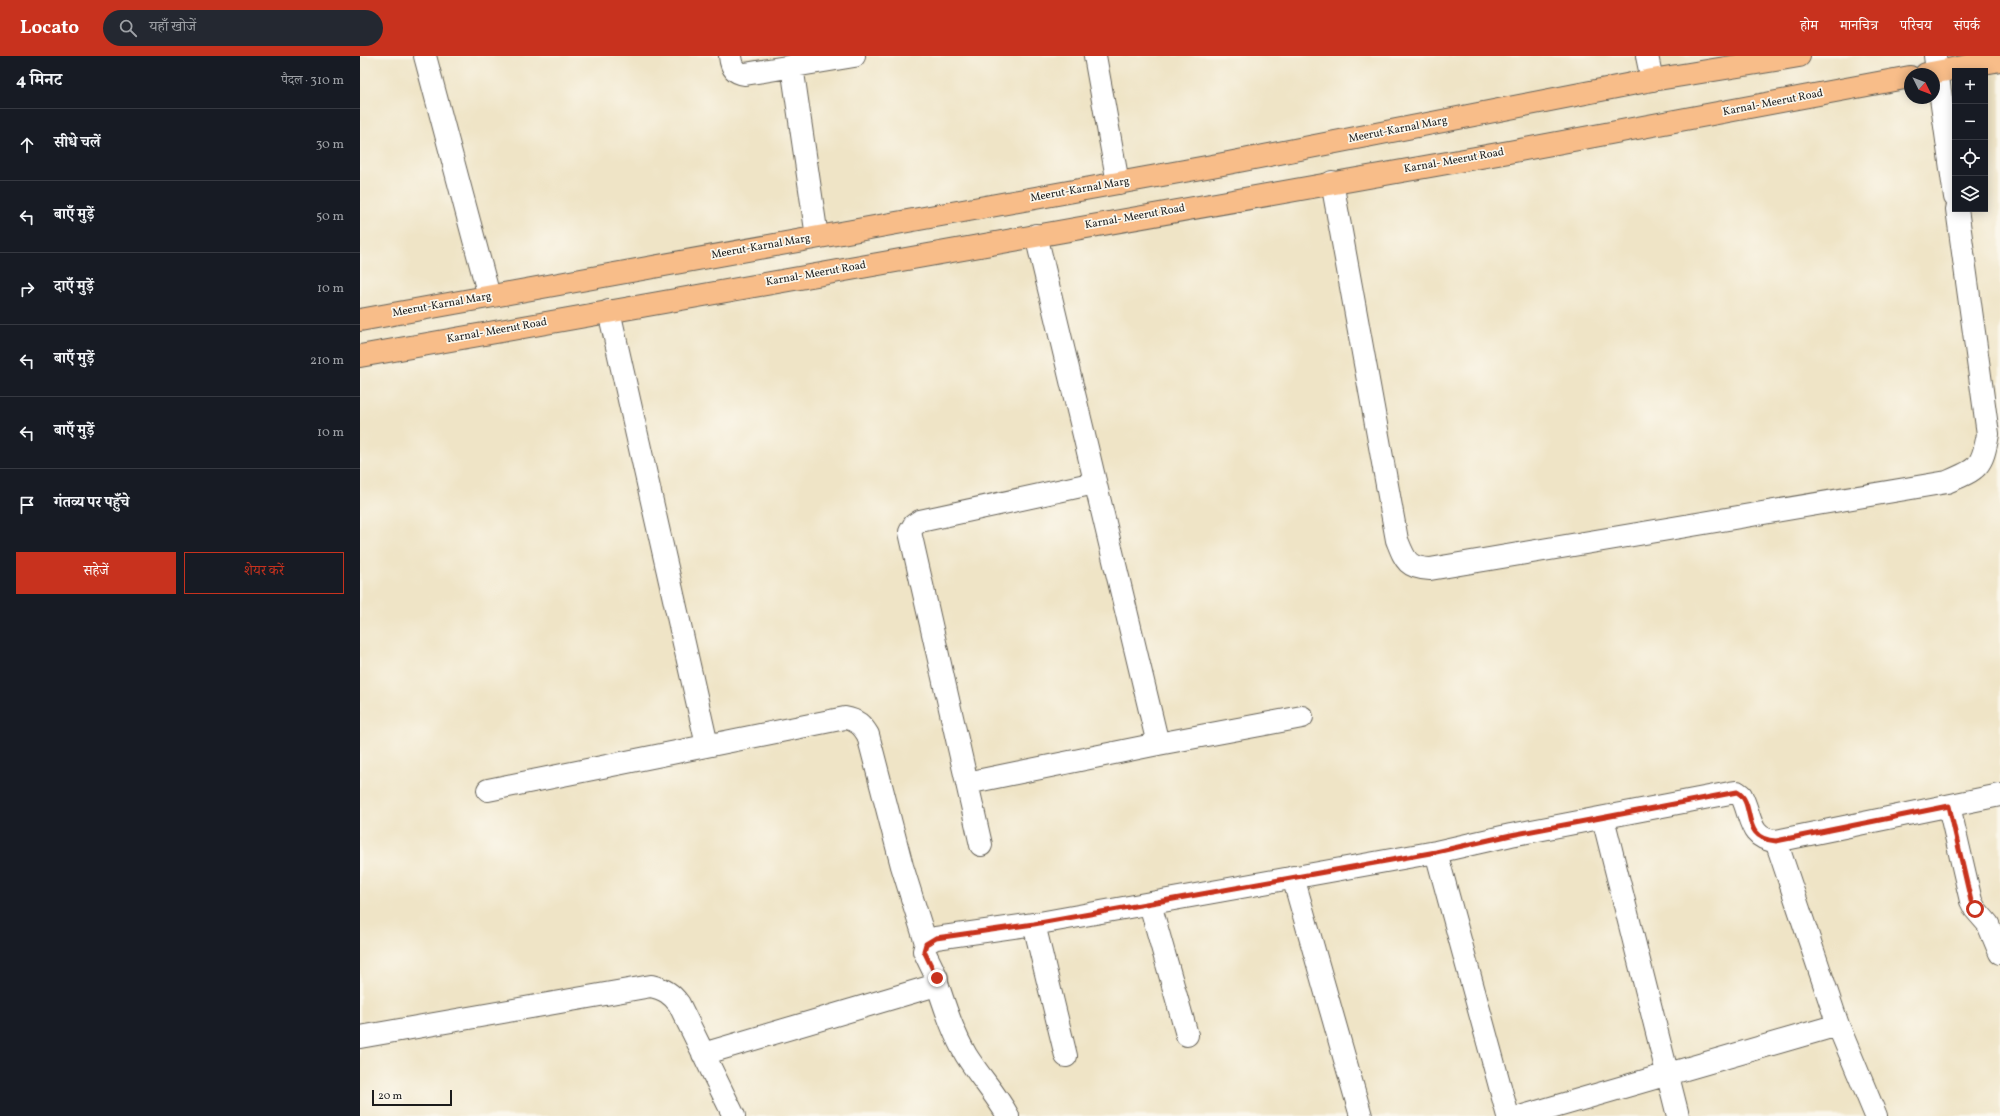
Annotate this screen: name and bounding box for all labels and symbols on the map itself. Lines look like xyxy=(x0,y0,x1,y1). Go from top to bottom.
north arrow xyxy=(1904,68,1940,104)
street label: Karnal- Meerut Road xyxy=(1722,86,1824,120)
street label: Meerut-Karnal Marg xyxy=(1347,113,1449,147)
street label: Karnal- Meerut Road xyxy=(1403,145,1505,177)
street label: Meerut-Karnal Marg xyxy=(1029,174,1131,206)
street label: Karnal- Meerut Road xyxy=(1084,201,1186,233)
street label: Meerut-Karnal Marg xyxy=(710,231,812,263)
street label: Karnal- Meerut Road xyxy=(765,258,867,290)
street label: Meerut-Karnal Marg xyxy=(391,289,493,321)
street label: Karnal- Meerut Road xyxy=(446,315,548,347)
route start xyxy=(1966,900,1984,918)
route end xyxy=(928,969,946,987)
scale bar xyxy=(372,1088,452,1107)

